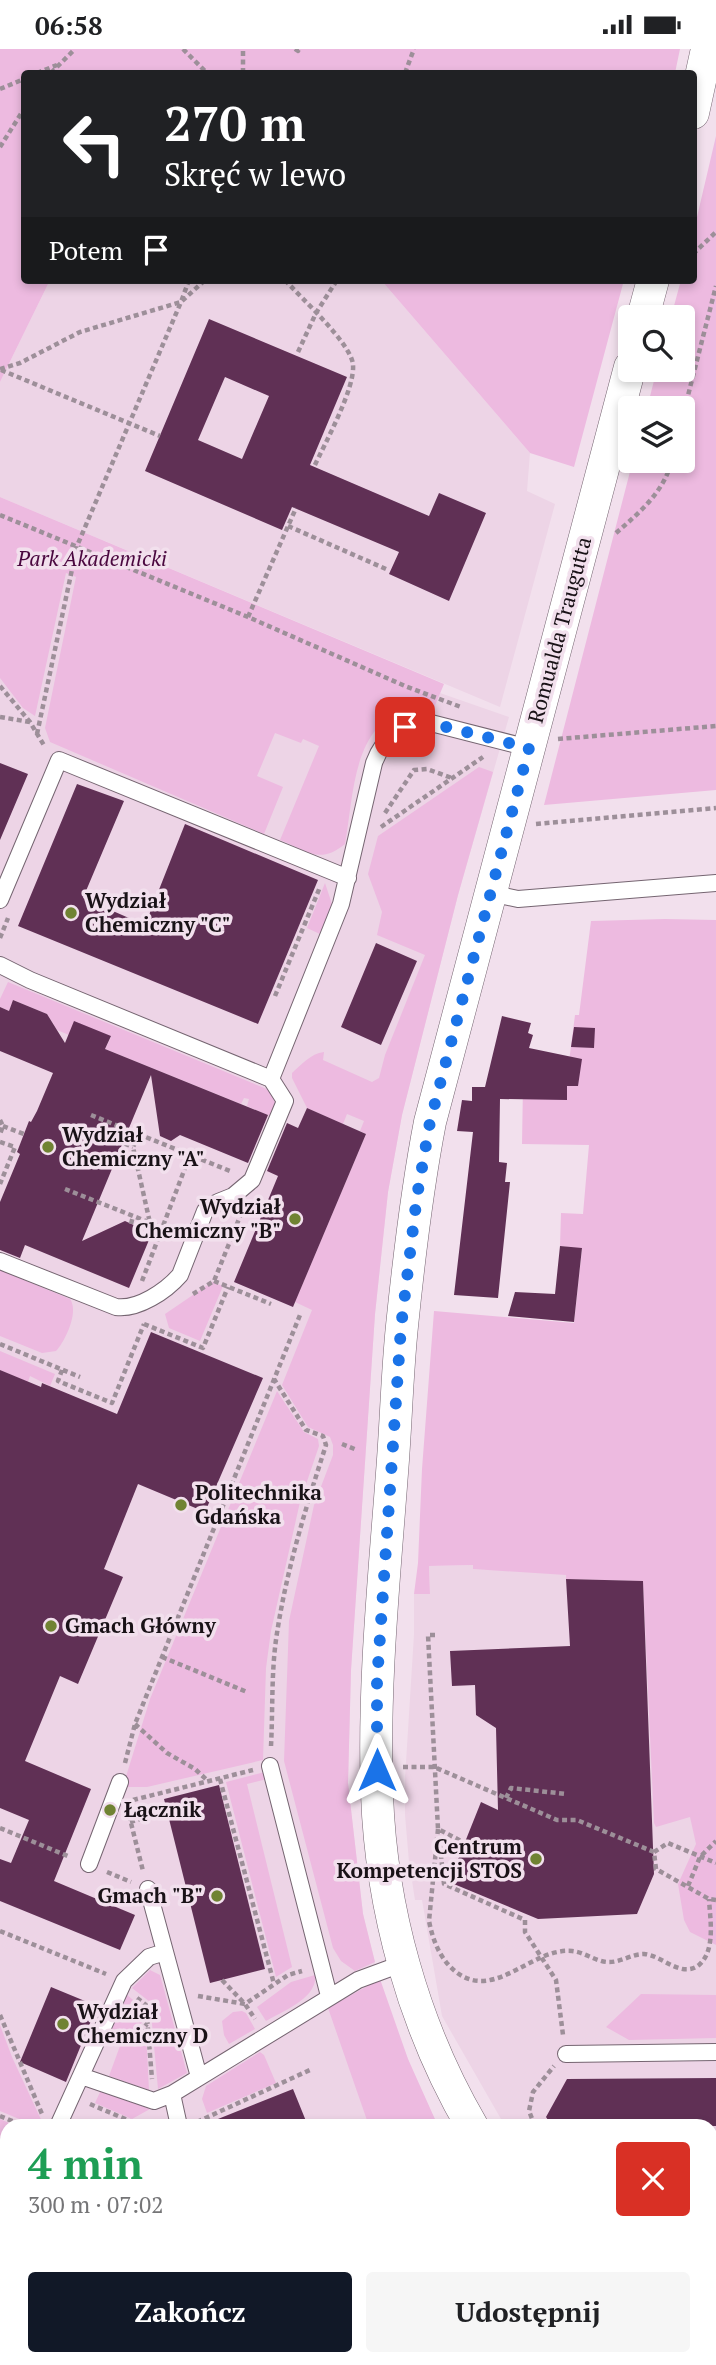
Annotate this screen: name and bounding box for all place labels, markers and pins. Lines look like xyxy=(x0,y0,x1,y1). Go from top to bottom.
pin xyxy=(375,697,435,757)
place label: Wydział Chemiczny "C" xyxy=(85,886,231,938)
marker: Wydział Chemiczny "C" xyxy=(63,905,79,921)
place label: Wydział Chemiczny "A" xyxy=(62,1120,204,1172)
marker: Wydział Chemiczny "A" xyxy=(40,1139,56,1155)
place label: Wydział Chemiczny "B" xyxy=(135,1192,281,1244)
marker: Wydział Chemiczny "B" xyxy=(287,1211,303,1227)
place label: Politechnika Gdańska xyxy=(195,1478,322,1530)
marker: Politechnika Gdańska xyxy=(173,1497,189,1513)
place label: Gmach Główny xyxy=(65,1611,217,1639)
marker: Gmach Główny xyxy=(43,1618,59,1634)
place label: Łącznik xyxy=(124,1795,202,1823)
marker: Łącznik xyxy=(102,1802,118,1818)
place label: Centrum Kompetencji STOS xyxy=(337,1832,523,1884)
marker: Centrum Kompetencji STOS xyxy=(528,1851,544,1867)
place label: Gmach "B" xyxy=(97,1881,203,1909)
marker: Gmach "B" xyxy=(209,1888,225,1904)
place label: Wydział Chemiczny D xyxy=(77,1997,208,2049)
marker: Wydział Chemiczny D xyxy=(55,2016,71,2032)

